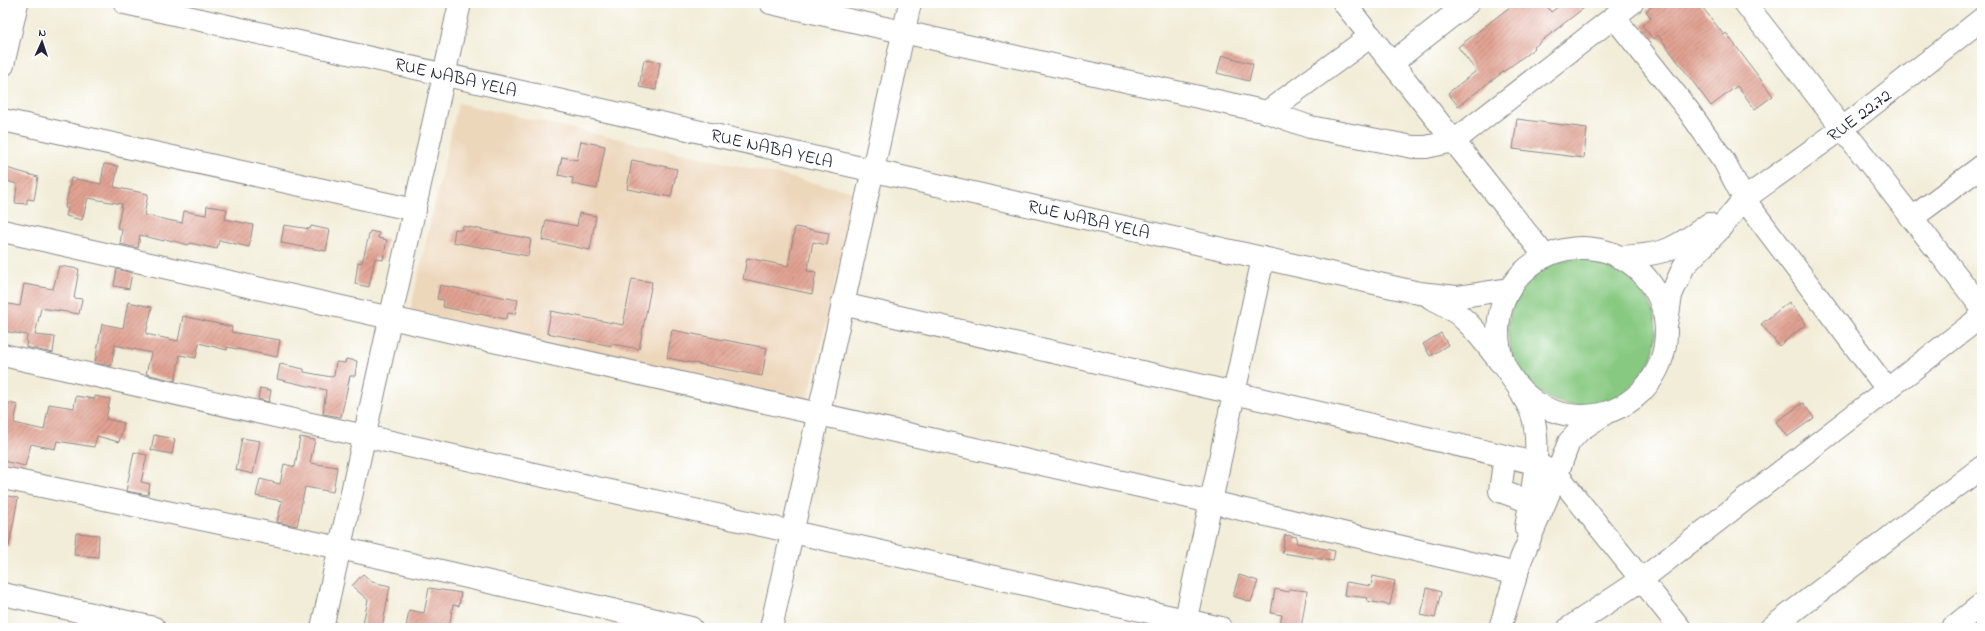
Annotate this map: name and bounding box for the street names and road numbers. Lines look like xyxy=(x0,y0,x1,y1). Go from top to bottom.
street label: RUE NABA YELA xyxy=(392,52,519,106)
street label: RUE 22.72 xyxy=(1823,84,1898,149)
street label: RUE NABA YELA xyxy=(708,123,835,177)
street label: RUE NABA YELA xyxy=(1025,194,1152,248)

